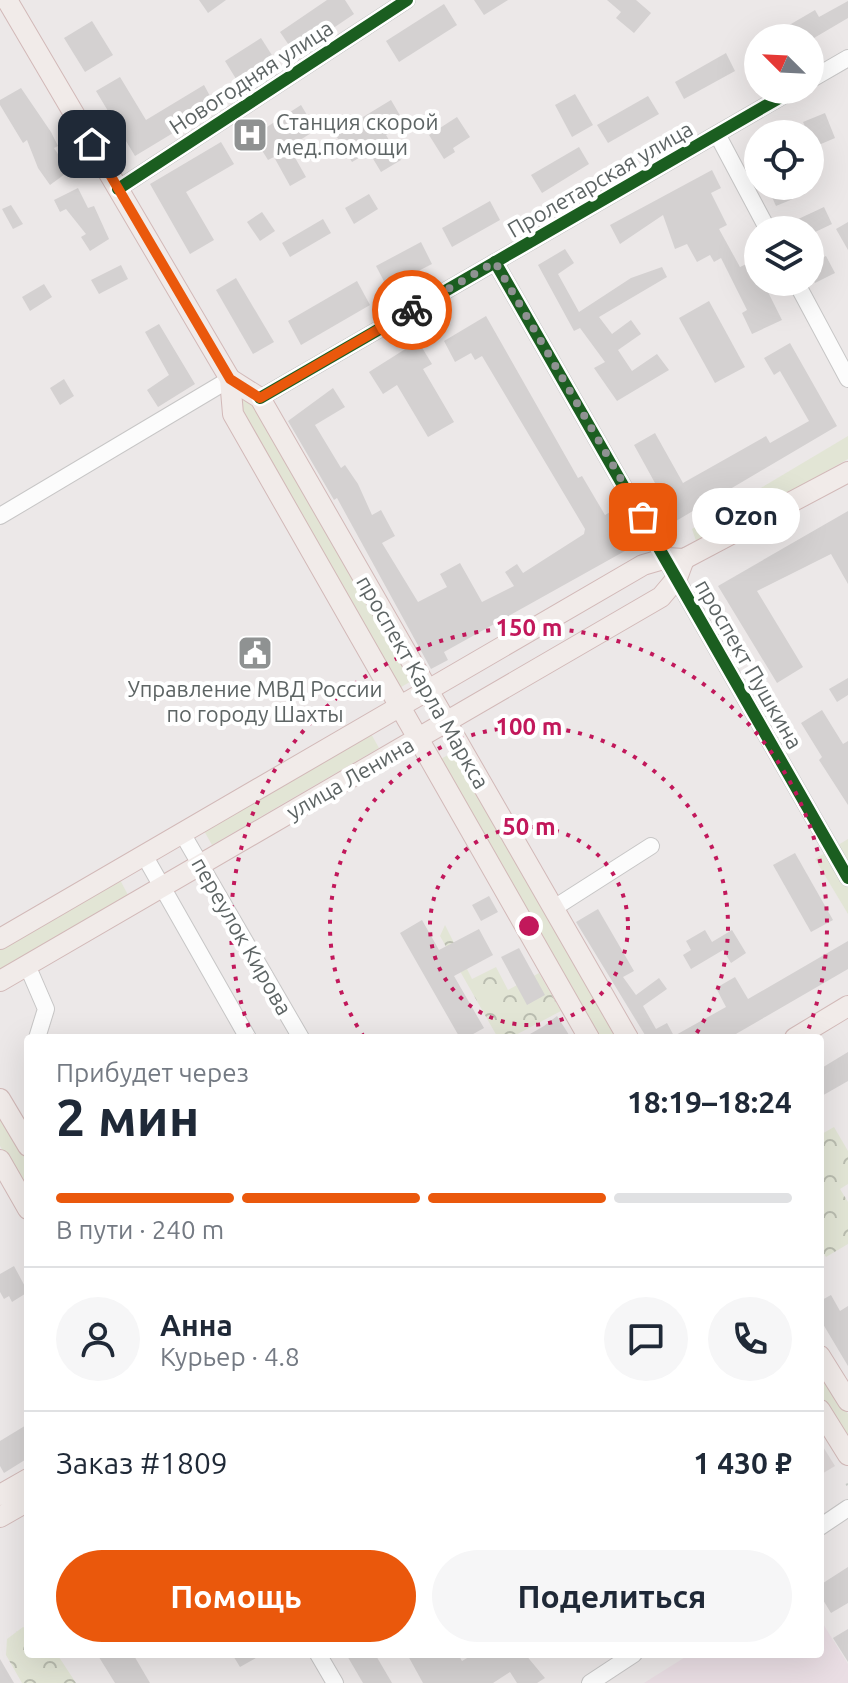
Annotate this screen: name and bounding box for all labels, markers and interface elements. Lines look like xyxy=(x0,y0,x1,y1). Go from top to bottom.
street label: Новогодняя улица xyxy=(164,14,337,139)
north arrow xyxy=(744,24,824,104)
map controls xyxy=(744,24,824,296)
place label: Станция скорой мед.помощи xyxy=(276,109,438,159)
pin xyxy=(58,110,126,178)
street label: Пролетарская улица xyxy=(503,115,697,242)
hospital icon: Станция скорой мед.помощи xyxy=(231,116,269,154)
button: locate xyxy=(744,120,824,200)
icon: home xyxy=(70,122,114,166)
button: layers xyxy=(744,216,824,296)
courier xyxy=(372,270,452,350)
icon: bike xyxy=(390,288,434,332)
pin xyxy=(609,483,677,551)
callout: Ozon xyxy=(691,489,799,545)
icon: bag xyxy=(621,495,665,539)
text: Ozon xyxy=(714,501,778,530)
street label: проспект Карла Маркса xyxy=(352,571,495,793)
street label: проспект Пушкина xyxy=(691,574,808,753)
text: 150 m xyxy=(496,614,562,641)
public building icon: Управление МВД России по городу Шахты xyxy=(236,634,274,672)
place label: Управление МВД России по городу Шахты xyxy=(128,676,382,726)
text: 100 m xyxy=(496,713,562,740)
street label: улица Ленина xyxy=(282,731,418,824)
text: 50 m xyxy=(502,813,556,840)
street label: переулок Кирова xyxy=(187,853,298,1019)
centre of rings xyxy=(515,912,543,940)
text: Прибудет через xyxy=(56,1058,249,1087)
text: 18:19–18:24 xyxy=(627,1085,792,1119)
text: 2 мин xyxy=(56,1088,199,1146)
text: В пути · 240 m xyxy=(56,1215,224,1244)
button: person xyxy=(56,1297,140,1381)
button: chat xyxy=(604,1297,688,1381)
button: phone xyxy=(708,1297,792,1381)
text: Анна xyxy=(160,1308,233,1342)
text: Курьер · 4.8 xyxy=(160,1342,300,1371)
text: Заказ #1809 xyxy=(56,1446,228,1480)
text: 1 430 ₽ xyxy=(693,1446,792,1480)
button: Помощь xyxy=(56,1550,416,1642)
button: Поделиться xyxy=(432,1550,792,1642)

